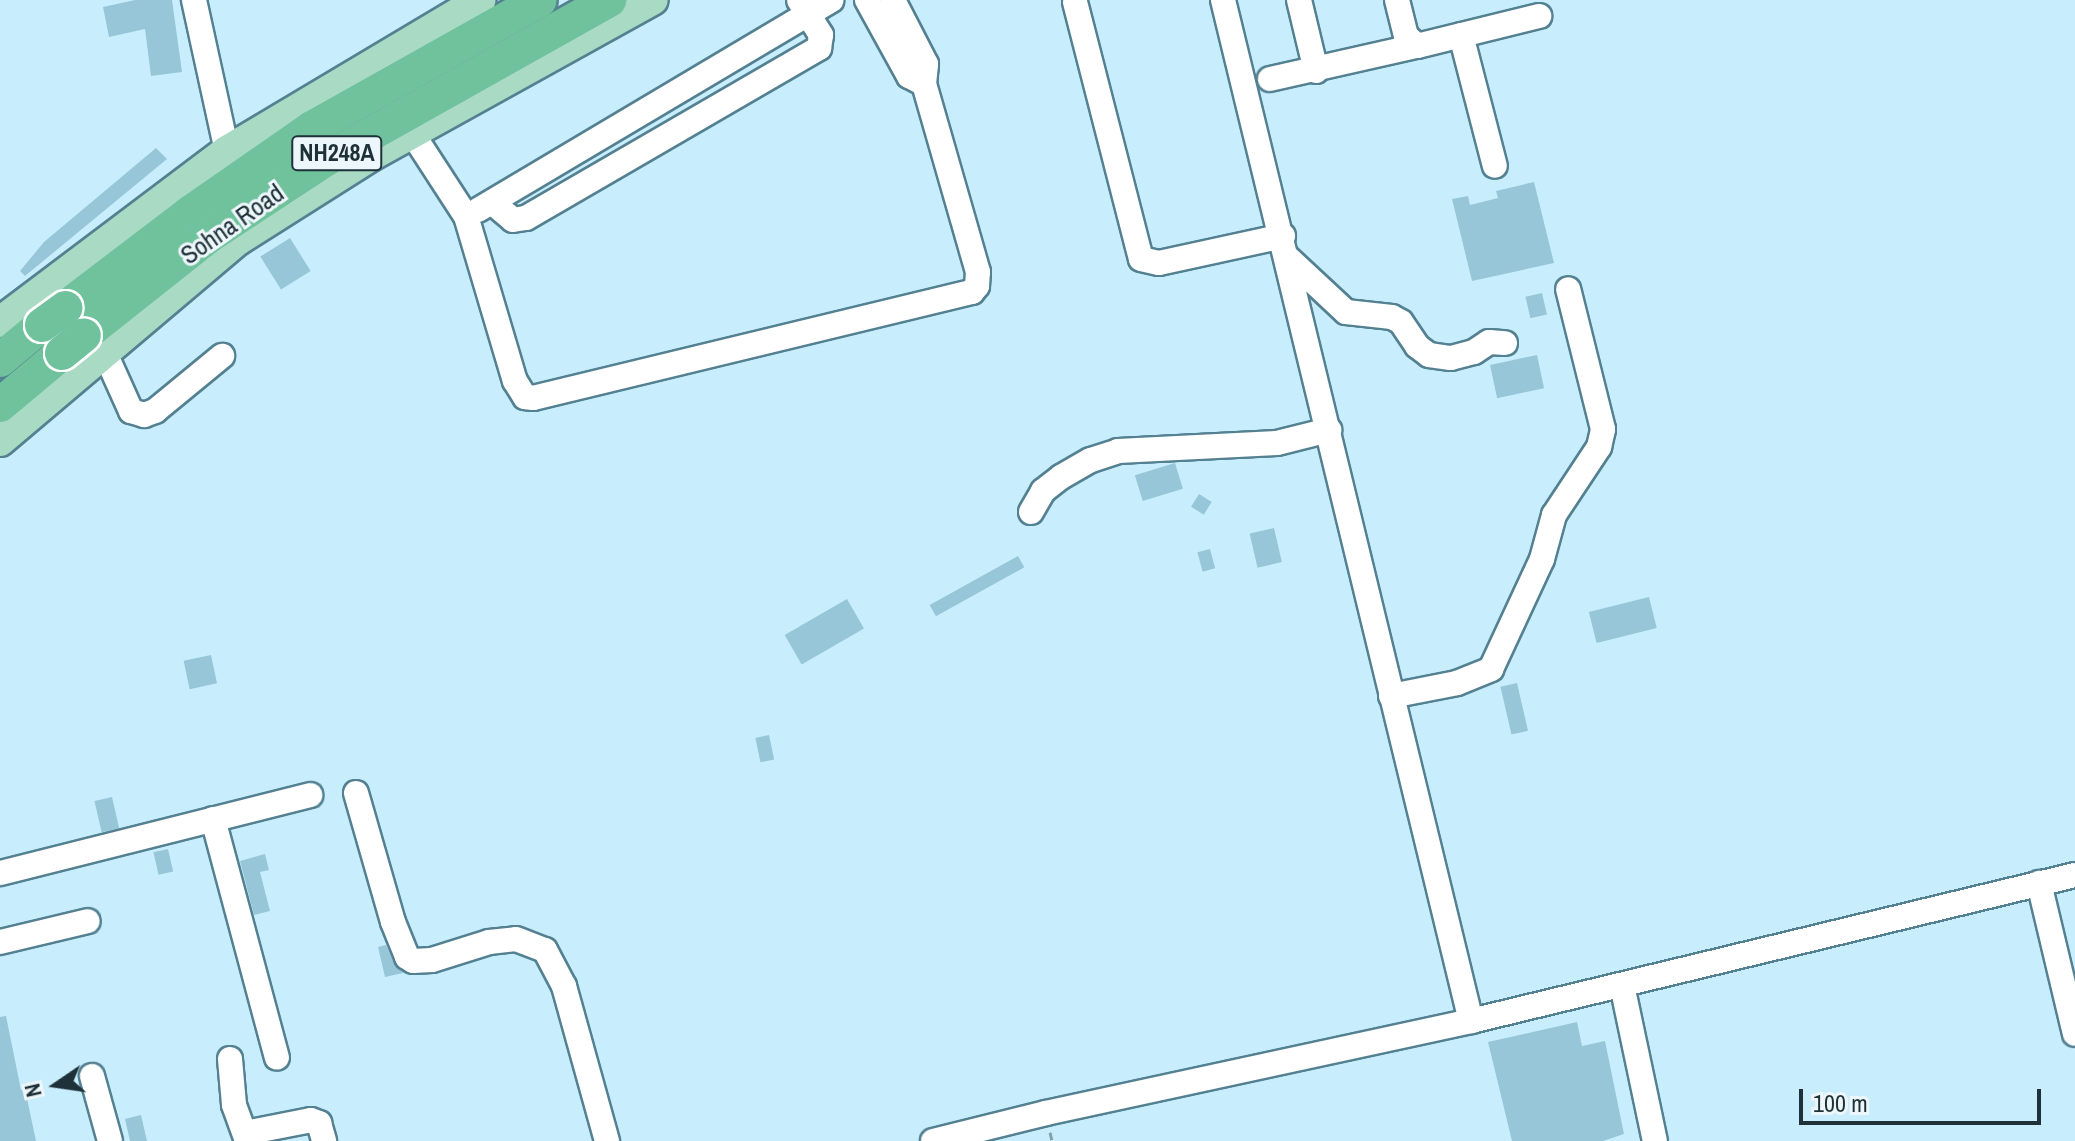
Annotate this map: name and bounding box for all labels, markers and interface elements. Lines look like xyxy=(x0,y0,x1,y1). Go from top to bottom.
road number: NH248A xyxy=(291,133,383,173)
street label: Sohna Road xyxy=(175,177,289,271)
north arrow xyxy=(16,1045,96,1125)
scale bar xyxy=(1803,1073,2045,1123)
text: N xyxy=(17,1081,49,1100)
text: 100 m xyxy=(1813,1087,1868,1119)

